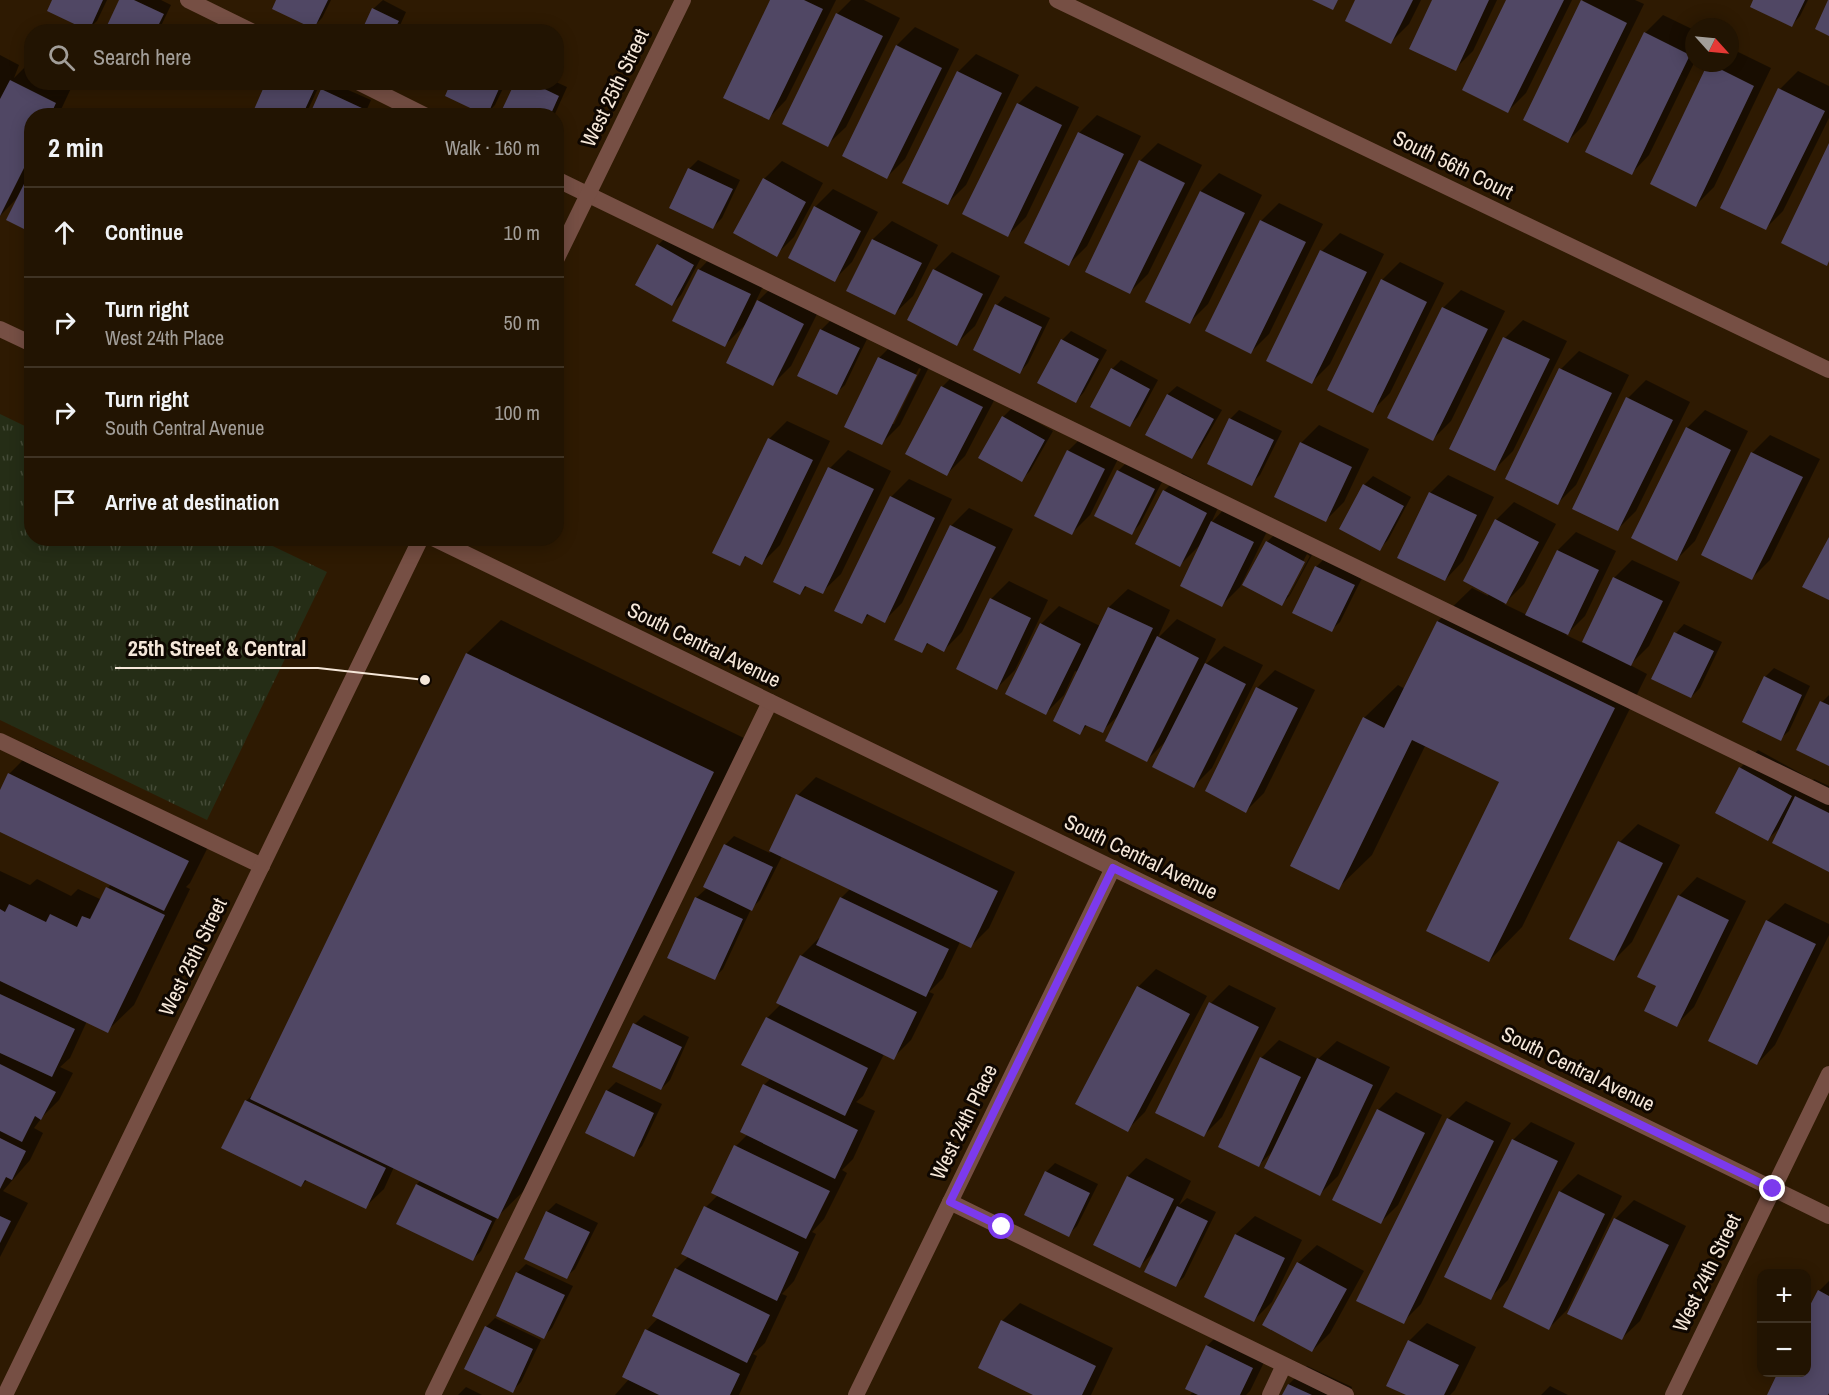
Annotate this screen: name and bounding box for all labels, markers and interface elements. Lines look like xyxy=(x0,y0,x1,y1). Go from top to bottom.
north arrow xyxy=(1685,18,1739,72)
search box xyxy=(24,24,564,90)
street label: West 25th Street xyxy=(573,24,656,152)
icon: search xyxy=(45,41,78,74)
text: Search here xyxy=(93,42,191,72)
street label: South 56th Court xyxy=(1388,123,1518,206)
text: 2 min xyxy=(48,130,104,165)
text: Walk · 160 m xyxy=(445,134,540,161)
icon: ahead xyxy=(48,216,81,249)
text: Continue xyxy=(105,217,183,247)
text: 10 m xyxy=(504,219,540,246)
text: Turn right xyxy=(105,294,189,324)
icon: right xyxy=(48,306,81,339)
text: 50 m xyxy=(504,309,540,336)
text: West 24th Place xyxy=(105,324,224,351)
text: Turn right xyxy=(105,384,189,414)
icon: right xyxy=(48,396,81,429)
text: 100 m xyxy=(494,399,540,426)
text: South Central Avenue xyxy=(105,414,264,441)
icon: arrive xyxy=(48,486,81,519)
text: Arrive at destination xyxy=(105,487,279,517)
street label: South Central Avenue xyxy=(623,595,786,694)
callout: 25th Street & Central xyxy=(115,628,318,668)
text: 25th Street & Central xyxy=(128,633,306,663)
street label: South Central Avenue xyxy=(1060,807,1223,906)
street label: West 25th Street xyxy=(151,893,234,1021)
street label: South Central Avenue xyxy=(1497,1019,1660,1118)
street label: West 24th Place xyxy=(923,1059,1004,1184)
route end xyxy=(1759,1175,1785,1201)
street label: West 24th Street xyxy=(1665,1209,1748,1337)
route start xyxy=(988,1213,1014,1239)
map controls xyxy=(1757,1269,1811,1377)
button: + xyxy=(1757,1269,1811,1323)
button: − xyxy=(1757,1323,1811,1377)

